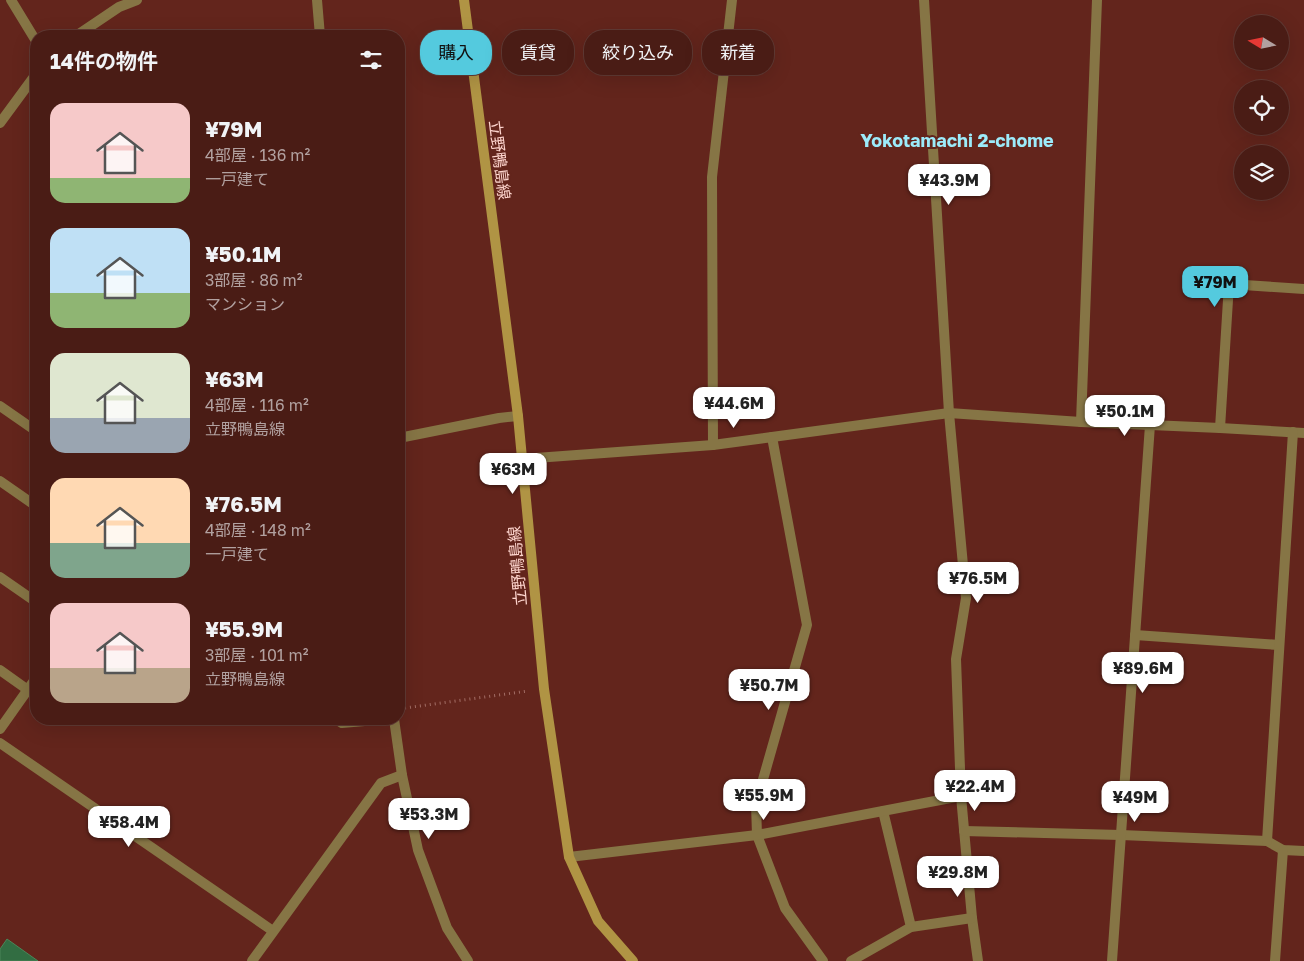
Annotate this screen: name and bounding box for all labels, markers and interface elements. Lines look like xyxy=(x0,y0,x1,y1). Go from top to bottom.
north arrow xyxy=(1234,15,1289,70)
map controls xyxy=(1234,15,1289,200)
chip: 購入 xyxy=(420,30,492,75)
chip: 賃貸 xyxy=(502,30,574,75)
chip: 絞り込み xyxy=(584,30,692,75)
chip: 新着 xyxy=(702,30,774,75)
icon: filters xyxy=(357,46,385,74)
text: 14件の物件 xyxy=(50,48,158,74)
button: locate xyxy=(1234,80,1289,135)
text: ¥79M xyxy=(205,116,262,142)
street label: 立野鴨島線 xyxy=(485,119,515,201)
icon: home xyxy=(90,123,150,183)
district label: Yokotamachi 2-chome xyxy=(860,129,1054,151)
text: 4部屋 · 136 m² xyxy=(205,145,310,165)
button: layers xyxy=(1234,145,1289,200)
pin: ¥43.9M xyxy=(908,164,990,206)
text: 一戸建て xyxy=(205,169,269,189)
text: ¥43.9M xyxy=(919,170,979,190)
text: ¥50.1M xyxy=(205,241,282,267)
icon: home xyxy=(90,248,150,308)
pin: ¥79M xyxy=(1185,266,1245,308)
text: 3部屋 · 86 m² xyxy=(205,270,303,290)
text: ¥79M xyxy=(1193,272,1237,292)
text: マンション xyxy=(205,294,285,314)
text: ¥63M xyxy=(205,366,264,392)
icon: home xyxy=(90,373,150,433)
pin: ¥44.6M xyxy=(693,386,775,429)
text: ¥44.6M xyxy=(704,393,764,413)
pin: ¥50.1M xyxy=(1084,394,1166,437)
text: 4部屋 · 116 m² xyxy=(205,395,309,415)
text: ¥50.1M xyxy=(1096,401,1154,421)
text: 立野鴨島線 xyxy=(205,419,285,439)
pin: ¥63M xyxy=(483,452,543,495)
text: ¥63M xyxy=(491,459,535,479)
text: ¥76.5M xyxy=(205,491,282,517)
icon: home xyxy=(90,498,150,558)
text: 4部屋 · 148 m² xyxy=(205,520,311,540)
street label: 立野鴨島線 xyxy=(504,525,530,607)
text: 一戸建て xyxy=(205,544,269,564)
pin: ¥76.5M xyxy=(937,562,1019,604)
text: ¥76.5M xyxy=(949,568,1007,588)
text: ¥55.9M xyxy=(205,616,283,642)
icon: home xyxy=(90,623,150,683)
text: 3部屋 · 101 m² xyxy=(205,645,309,665)
pin: ¥89.6M xyxy=(1102,652,1184,694)
text: ¥89.6M xyxy=(1113,658,1173,678)
pin: ¥50.7M xyxy=(728,668,810,711)
text: 立野鴨島線 xyxy=(205,669,285,689)
text: ¥50.7M xyxy=(740,675,798,695)
pin: ¥22.4M xyxy=(934,770,1016,812)
text: ¥22.4M xyxy=(945,776,1005,796)
pin: ¥55.9M xyxy=(723,778,805,821)
pin: ¥49M xyxy=(1105,780,1165,823)
text: ¥55.9M xyxy=(734,785,794,805)
text: ¥49M xyxy=(1113,787,1157,807)
pin: ¥53.3M xyxy=(388,798,470,840)
text: ¥53.3M xyxy=(399,804,459,824)
pin: ¥58.4M xyxy=(88,806,170,848)
text: ¥58.4M xyxy=(99,812,159,832)
pin: ¥29.8M xyxy=(917,856,999,898)
text: ¥29.8M xyxy=(928,862,988,882)

